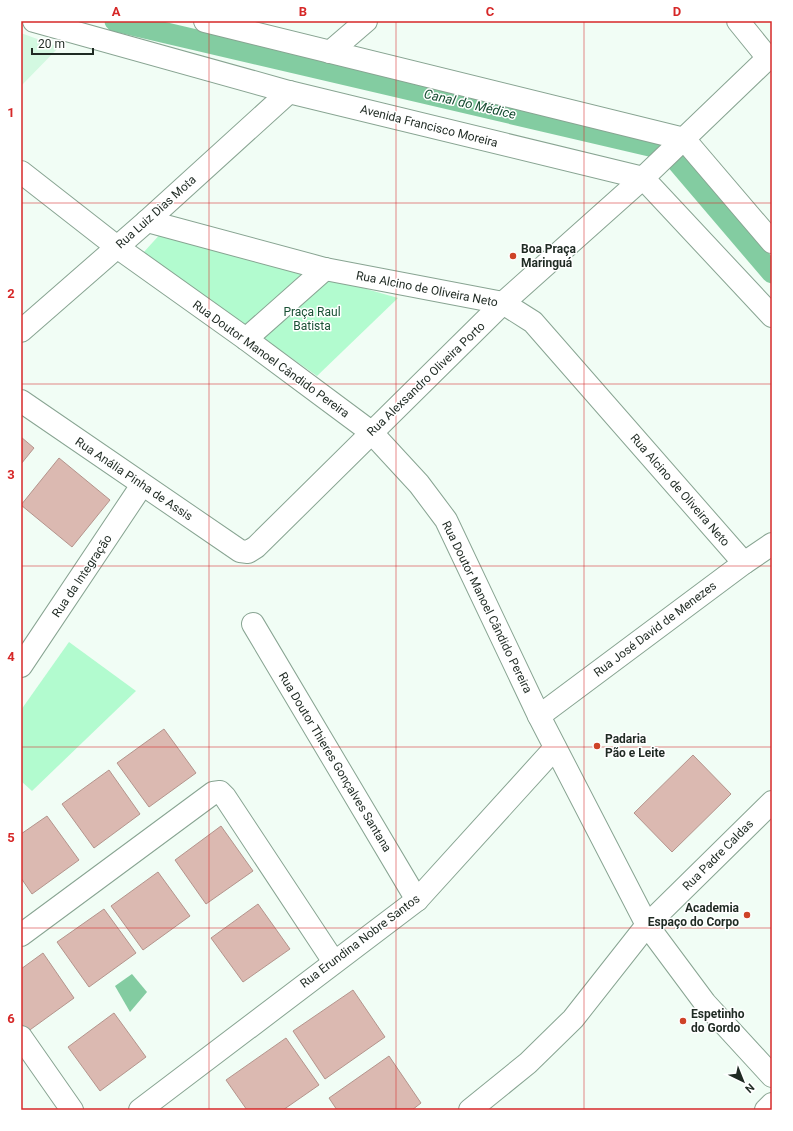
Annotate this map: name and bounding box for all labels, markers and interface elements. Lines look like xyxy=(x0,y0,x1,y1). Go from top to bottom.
text: A xyxy=(112,4,121,19)
text: B xyxy=(299,4,307,19)
text: C xyxy=(486,4,495,19)
text: D xyxy=(673,4,681,19)
scale bar xyxy=(32,30,93,56)
text: 20 m xyxy=(38,37,65,51)
water label: Canal do Médice xyxy=(423,86,518,122)
street label: Avenida Francisco Moreira xyxy=(359,102,499,150)
text: 1 xyxy=(7,105,15,120)
street label: Rua Luiz Dias Mota xyxy=(113,173,199,251)
place label: Boa Praça Maringuá xyxy=(521,242,576,270)
marker: Boa Praça Maringuá xyxy=(508,251,518,261)
street label: Rua Alcino de Oliveira Neto xyxy=(355,268,499,310)
text: 2 xyxy=(7,286,15,301)
street label: Rua Doutor Manoel Cândido Pereira xyxy=(190,298,352,420)
park label: Praça Raul Batista xyxy=(283,305,341,333)
street label: Rua Alexsandro Oliveira Porto xyxy=(364,319,488,439)
street label: Rua Alcino de Oliveira Neto xyxy=(627,431,733,549)
street label: Rua Anália Pinha de Assis xyxy=(73,434,195,524)
text: 3 xyxy=(7,467,15,482)
street label: Rua Doutor Manoel Cândido Pereira xyxy=(439,519,535,695)
street label: Rua da Integração xyxy=(49,532,115,620)
street label: Rua José David de Menezes xyxy=(591,578,719,680)
text: 4 xyxy=(7,649,15,664)
street label: Rua Doutor Thieres Gonçalves Santana xyxy=(276,670,394,854)
place label: Padaria Pão e Leite xyxy=(605,732,666,760)
marker: Padaria Pão e Leite xyxy=(592,741,602,751)
street label: Rua Padre Caldas xyxy=(680,817,756,893)
text: 5 xyxy=(7,830,15,845)
street label: Rua Erundina Nobre Santos xyxy=(297,891,423,991)
place label: Academia Espaço do Corpo xyxy=(648,901,740,929)
marker: Academia Espaço do Corpo xyxy=(742,910,752,920)
place label: Espetinho do Gordo xyxy=(691,1007,745,1035)
text: 6 xyxy=(7,1011,15,1026)
marker: Espetinho do Gordo xyxy=(678,1016,688,1026)
north arrow xyxy=(723,1061,763,1101)
text: N xyxy=(742,1081,757,1096)

